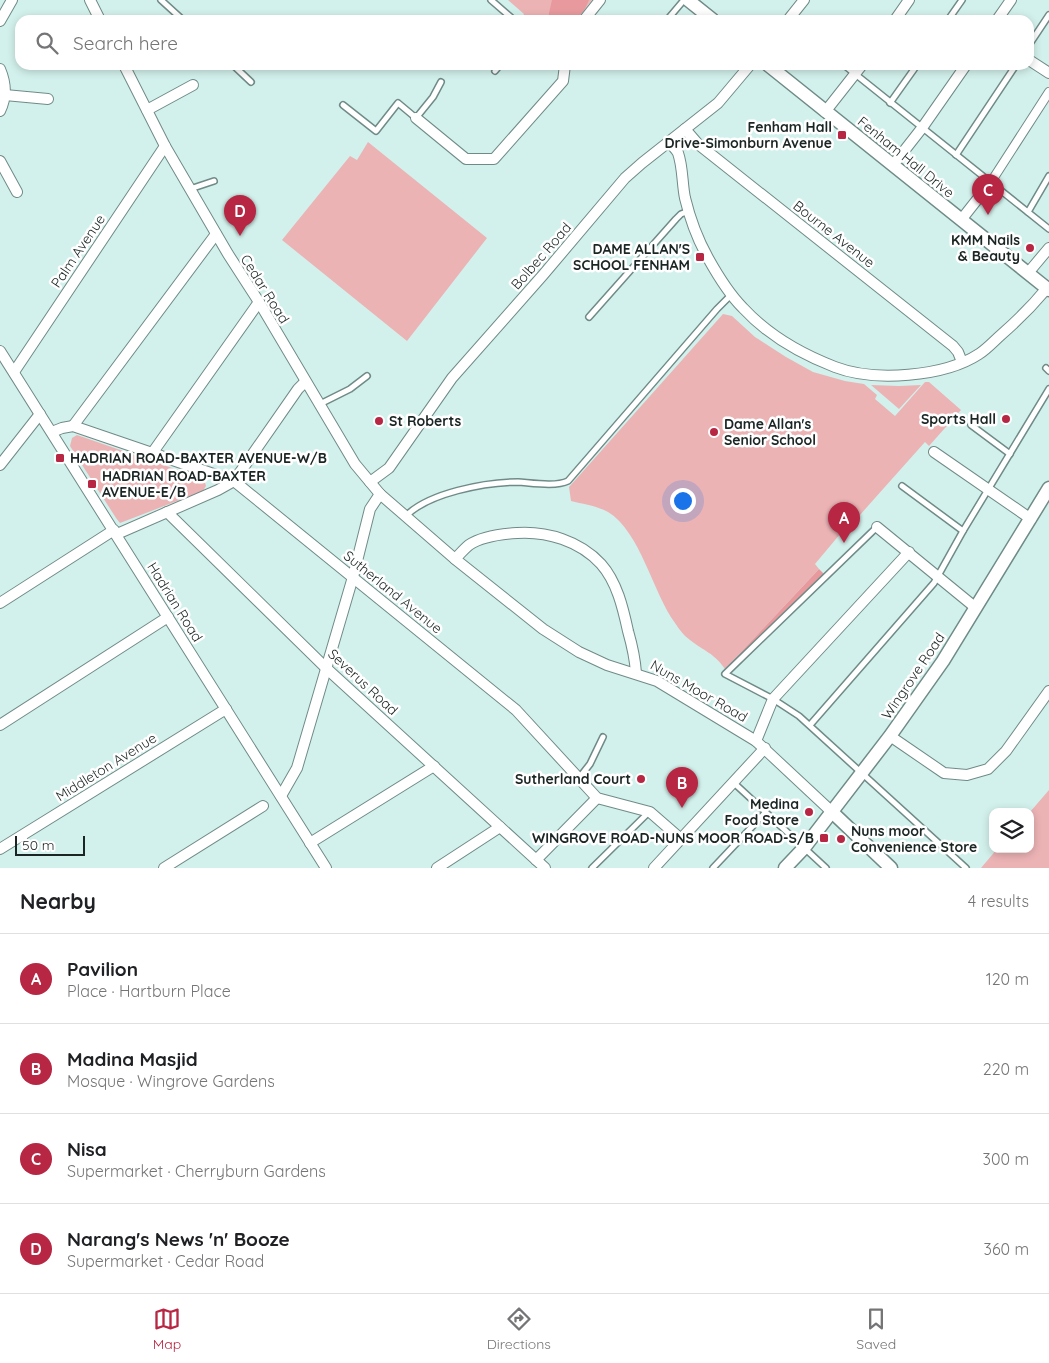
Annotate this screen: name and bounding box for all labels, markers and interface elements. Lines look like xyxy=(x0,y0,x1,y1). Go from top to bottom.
search box xyxy=(15,15,1034,70)
icon: search xyxy=(33,29,61,57)
text: Search here xyxy=(73,31,178,55)
street label: Fenham Hall Drive xyxy=(854,112,958,202)
place label: Fenham Hall Drive-Simonburn Avenue xyxy=(665,118,832,152)
marker: Fenham Hall Drive-Simonburn Avenue xyxy=(836,129,848,141)
pin: C xyxy=(972,174,1004,215)
pin: D xyxy=(224,195,256,236)
street label: Bourne Avenue xyxy=(790,197,878,272)
street label: Palm Avenue xyxy=(47,211,109,291)
street label: Bolbec Road xyxy=(507,219,575,293)
place label: KMM Nails & Beauty xyxy=(951,231,1020,265)
place label: DAME ALLAN'S SCHOOL FENHAM xyxy=(573,240,690,274)
marker: KMM Nails & Beauty xyxy=(1024,242,1036,254)
street label: Cedar Road xyxy=(237,251,293,327)
marker: DAME ALLAN'S SCHOOL FENHAM xyxy=(694,251,706,263)
place label: Sports Hall xyxy=(921,410,996,428)
place label: St Roberts xyxy=(389,412,461,430)
marker: Sports Hall xyxy=(1000,413,1012,425)
marker: St Roberts xyxy=(373,415,385,427)
place label: Dame Allan's Senior School xyxy=(724,415,816,449)
marker: Dame Allan's Senior School xyxy=(708,426,720,438)
place label: HADRIAN ROAD-BAXTER AVENUE-W/B xyxy=(70,449,327,467)
marker: HADRIAN ROAD-BAXTER AVENUE-W/B xyxy=(54,452,66,464)
place label: HADRIAN ROAD-BAXTER AVENUE-E/B xyxy=(102,467,266,501)
marker: HADRIAN ROAD-BAXTER AVENUE-E/B xyxy=(86,478,98,490)
your location xyxy=(670,488,696,514)
pin: A xyxy=(828,502,860,543)
street label: Sutherland Avenue xyxy=(340,547,446,637)
street label: Hadrian Road xyxy=(143,559,207,645)
street label: Wingrove Road xyxy=(877,629,949,723)
street label: Severus Road xyxy=(324,645,402,719)
street label: Nuns Moor Road xyxy=(647,656,751,726)
street label: Middleton Avenue xyxy=(52,729,160,805)
pin: B xyxy=(666,767,698,808)
place label: Sutherland Court xyxy=(515,770,631,788)
marker: Sutherland Court xyxy=(635,773,647,785)
place label: Medina Food Store xyxy=(724,795,799,829)
marker: Medina Food Store xyxy=(803,806,815,818)
map controls xyxy=(989,808,1034,853)
button: layers xyxy=(989,808,1034,853)
place label: Nuns moor Convenience Store xyxy=(851,822,977,856)
place label: WINGROVE ROAD-NUNS MOOR ROAD-S/B xyxy=(532,829,814,847)
marker: WINGROVE ROAD-NUNS MOOR ROAD-S/B xyxy=(818,832,830,844)
scale bar xyxy=(15,833,85,856)
marker: Nuns moor Convenience Store xyxy=(835,833,847,845)
text: 50 m xyxy=(22,836,55,854)
text: Nearby xyxy=(20,888,96,914)
text: 4 results xyxy=(968,891,1029,911)
text: Pavilion xyxy=(67,957,138,981)
text: A xyxy=(31,969,41,989)
text: 120 m xyxy=(986,969,1029,989)
text: Place · Hartburn Place xyxy=(67,981,231,1001)
text: Madina Masjid xyxy=(67,1047,198,1071)
text: B xyxy=(31,1059,41,1079)
text: 220 m xyxy=(983,1059,1029,1079)
text: Mosque · Wingrove Gardens xyxy=(67,1071,275,1091)
text: Nisa xyxy=(67,1137,107,1161)
text: C xyxy=(31,1149,41,1169)
text: 300 m xyxy=(983,1149,1029,1169)
text: Supermarket · Cherryburn Gardens xyxy=(67,1161,326,1181)
text: Narang's News 'n' Booze xyxy=(67,1227,290,1251)
text: D xyxy=(30,1239,42,1259)
text: 360 m xyxy=(984,1239,1029,1259)
text: Supermarket · Cedar Road xyxy=(67,1251,264,1271)
tab: Map xyxy=(153,1305,181,1353)
tab: Directions xyxy=(487,1305,551,1353)
tab: Saved xyxy=(856,1305,896,1353)

